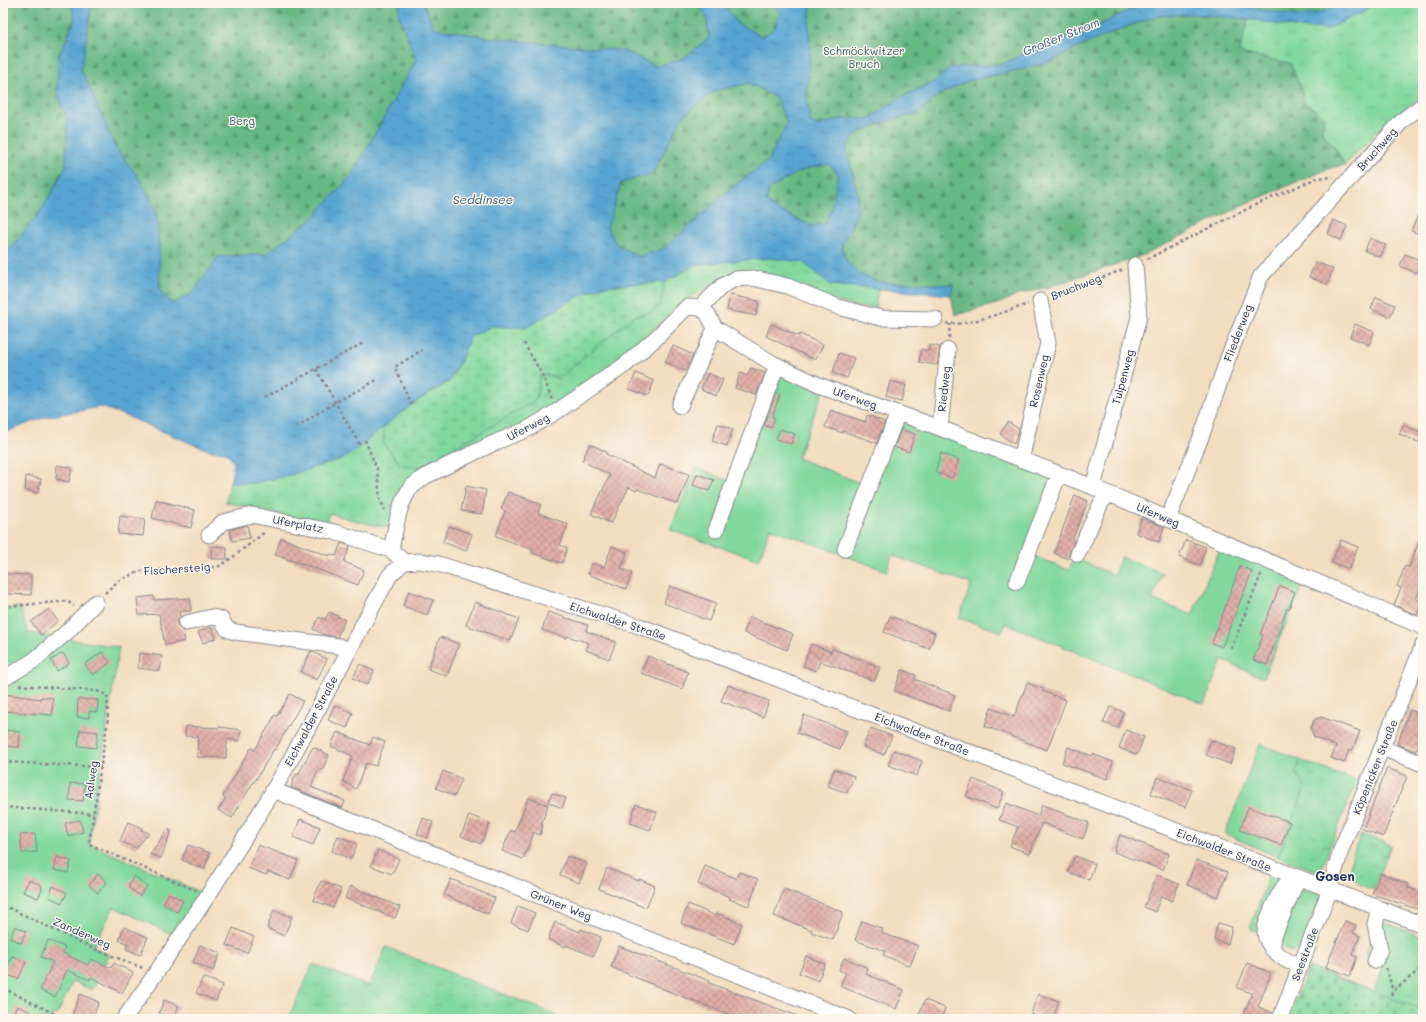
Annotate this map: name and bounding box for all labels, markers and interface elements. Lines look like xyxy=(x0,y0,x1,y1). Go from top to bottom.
water label: Großer Strom xyxy=(1020,13,1101,59)
park label: Schmöckwitzer Bruch xyxy=(823,43,905,71)
park label: Berg xyxy=(229,113,255,128)
street label: Bruchweg xyxy=(1353,124,1400,173)
water label: Seddinsee xyxy=(453,191,513,207)
street label: Bruchweg xyxy=(1048,270,1103,303)
street label: Fliederweg xyxy=(1220,302,1255,364)
street label: Tulpenweg xyxy=(1108,348,1137,406)
street label: Rosenweg xyxy=(1025,353,1052,409)
street label: Riedweg xyxy=(934,365,953,413)
street label: Uferweg xyxy=(831,383,879,412)
street label: Uferweg xyxy=(504,410,552,444)
street label: Uferweg xyxy=(1134,499,1182,530)
street label: Uferplatz xyxy=(271,511,325,536)
street label: Fischersteig xyxy=(143,559,211,578)
street label: Eichwalder Straße xyxy=(568,598,668,643)
street label: Eichwalder Straße xyxy=(280,673,341,769)
street label: Eichwalder Straße xyxy=(873,709,972,759)
street label: Köpenicker Straße xyxy=(1349,717,1401,817)
street label: Aalweg xyxy=(80,760,101,800)
street label: Eichwalder Straße xyxy=(1175,825,1274,875)
district label: Gosen xyxy=(1315,867,1355,884)
street label: Grüner Weg xyxy=(528,886,594,924)
street label: Zanderweg xyxy=(51,913,113,952)
street label: Seestraße xyxy=(1287,925,1322,983)

